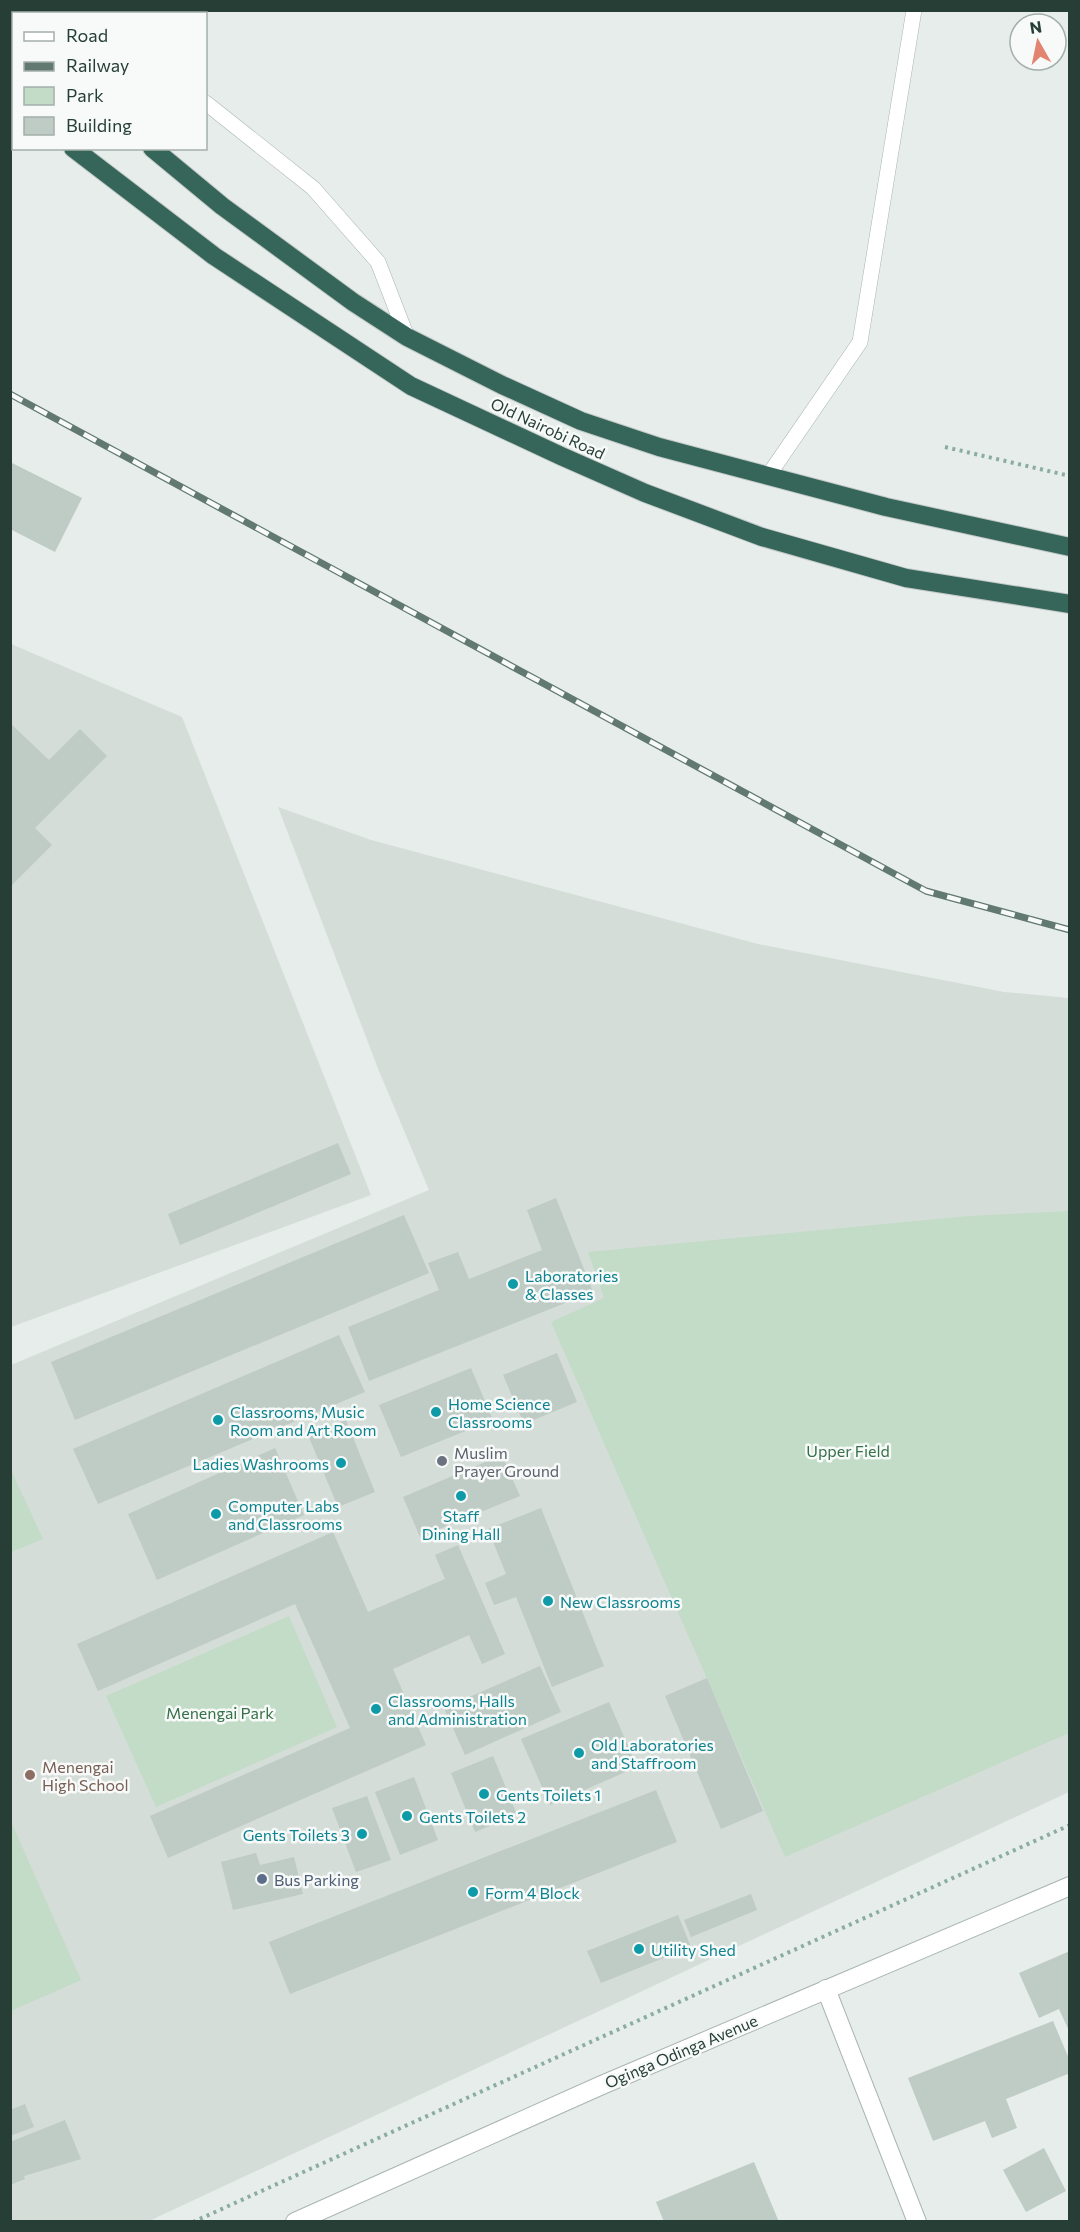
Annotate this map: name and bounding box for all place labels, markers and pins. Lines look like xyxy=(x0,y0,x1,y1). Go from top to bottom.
place label: Laboratories & Classes xyxy=(525,1266,618,1303)
marker: Laboratories & Classes xyxy=(506,1277,520,1291)
place label: Home Science Classrooms xyxy=(448,1394,550,1431)
place label: Classrooms, Music Room and Art Room xyxy=(230,1402,377,1439)
marker: Home Science Classrooms xyxy=(429,1405,443,1419)
marker: Classrooms, Music Room and Art Room xyxy=(211,1413,225,1427)
place label: Muslim Prayer Ground xyxy=(454,1443,559,1480)
place label: Ladies Washrooms xyxy=(193,1454,329,1473)
marker: Muslim Prayer Ground xyxy=(435,1454,449,1468)
marker: Ladies Washrooms xyxy=(334,1456,348,1470)
marker: Staff Dining Hall xyxy=(454,1489,468,1503)
place label: Computer Labs and Classrooms xyxy=(228,1496,342,1533)
place label: Staff Dining Hall xyxy=(422,1506,500,1543)
marker: Computer Labs and Classrooms xyxy=(209,1507,223,1521)
place label: New Classrooms xyxy=(560,1592,681,1611)
marker: New Classrooms xyxy=(541,1594,555,1608)
place label: Classrooms, Halls and Administration xyxy=(388,1691,527,1728)
marker: Classrooms, Halls and Administration xyxy=(369,1702,383,1716)
place label: Old Laboratories and Staffroom xyxy=(591,1735,714,1772)
marker: Old Laboratories and Staffroom xyxy=(572,1746,586,1760)
place label: Menengai High School xyxy=(42,1757,129,1794)
marker: Menengai High School xyxy=(23,1768,37,1782)
place label: Gents Toilets 1 xyxy=(496,1785,601,1804)
marker: Gents Toilets 1 xyxy=(477,1787,491,1801)
place label: Gents Toilets 2 xyxy=(419,1807,526,1826)
marker: Gents Toilets 2 xyxy=(400,1809,414,1823)
place label: Gents Toilets 3 xyxy=(243,1825,350,1844)
marker: Gents Toilets 3 xyxy=(355,1827,369,1841)
place label: Bus Parking xyxy=(274,1870,359,1889)
marker: Bus Parking xyxy=(255,1872,269,1886)
place label: Form 4 Block xyxy=(485,1883,580,1902)
marker: Form 4 Block xyxy=(466,1885,480,1899)
place label: Utility Shed xyxy=(651,1940,736,1959)
marker: Utility Shed xyxy=(632,1942,646,1956)

